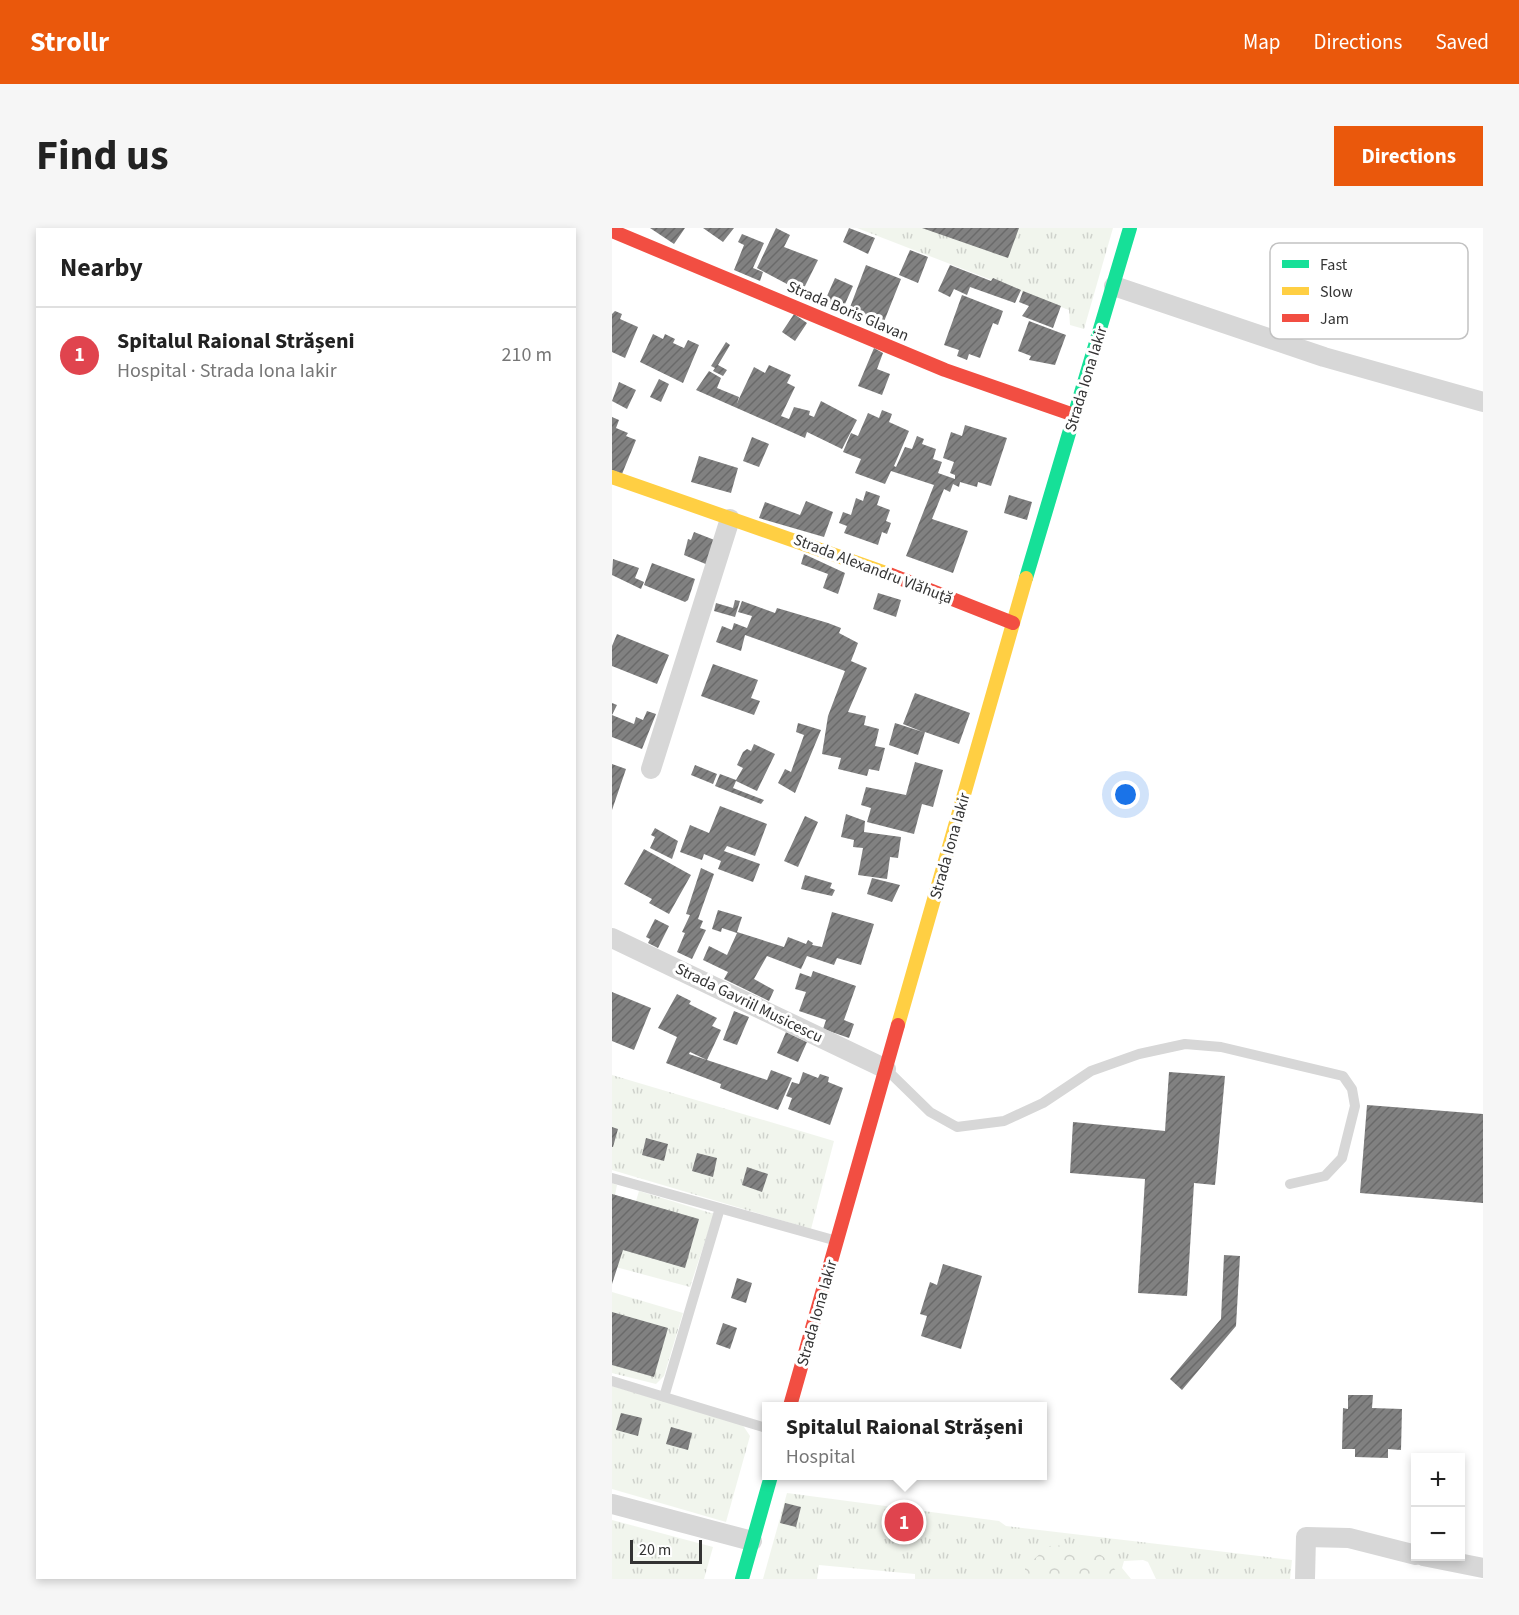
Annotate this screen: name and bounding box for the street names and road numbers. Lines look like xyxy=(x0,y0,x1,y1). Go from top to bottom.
street label: Strada Boris Glavan xyxy=(784,275,912,347)
street label: Strada Iona Iakir xyxy=(1059,323,1113,435)
street label: Strada Alexandru Vlăhuță xyxy=(790,529,956,609)
street label: Strada Iona Iakir xyxy=(924,790,976,902)
street label: Strada Gavriil Musicescu xyxy=(672,958,826,1048)
street label: Strada Iona Iakir xyxy=(791,1257,843,1369)

